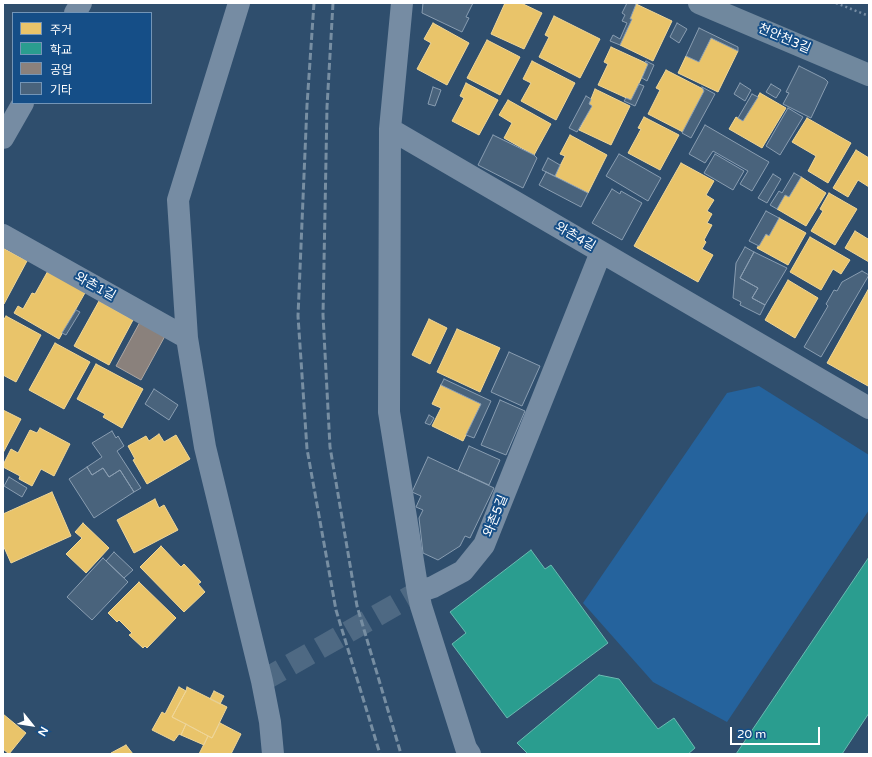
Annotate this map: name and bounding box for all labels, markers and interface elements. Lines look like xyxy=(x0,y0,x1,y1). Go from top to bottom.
legend xyxy=(12,12,152,104)
street label: 천안천3길 xyxy=(755,21,813,57)
text: 주거 xyxy=(50,23,72,37)
text: 학교 xyxy=(50,43,72,57)
text: 공업 xyxy=(50,63,72,77)
text: 기타 xyxy=(50,83,72,97)
street label: 와촌4길 xyxy=(552,219,598,255)
street label: 와촌1길 xyxy=(72,270,118,304)
street label: 와촌5길 xyxy=(481,493,511,539)
north arrow xyxy=(12,705,52,745)
scale bar xyxy=(732,719,822,745)
text: N xyxy=(35,724,51,738)
text: 20 m xyxy=(737,727,766,741)

